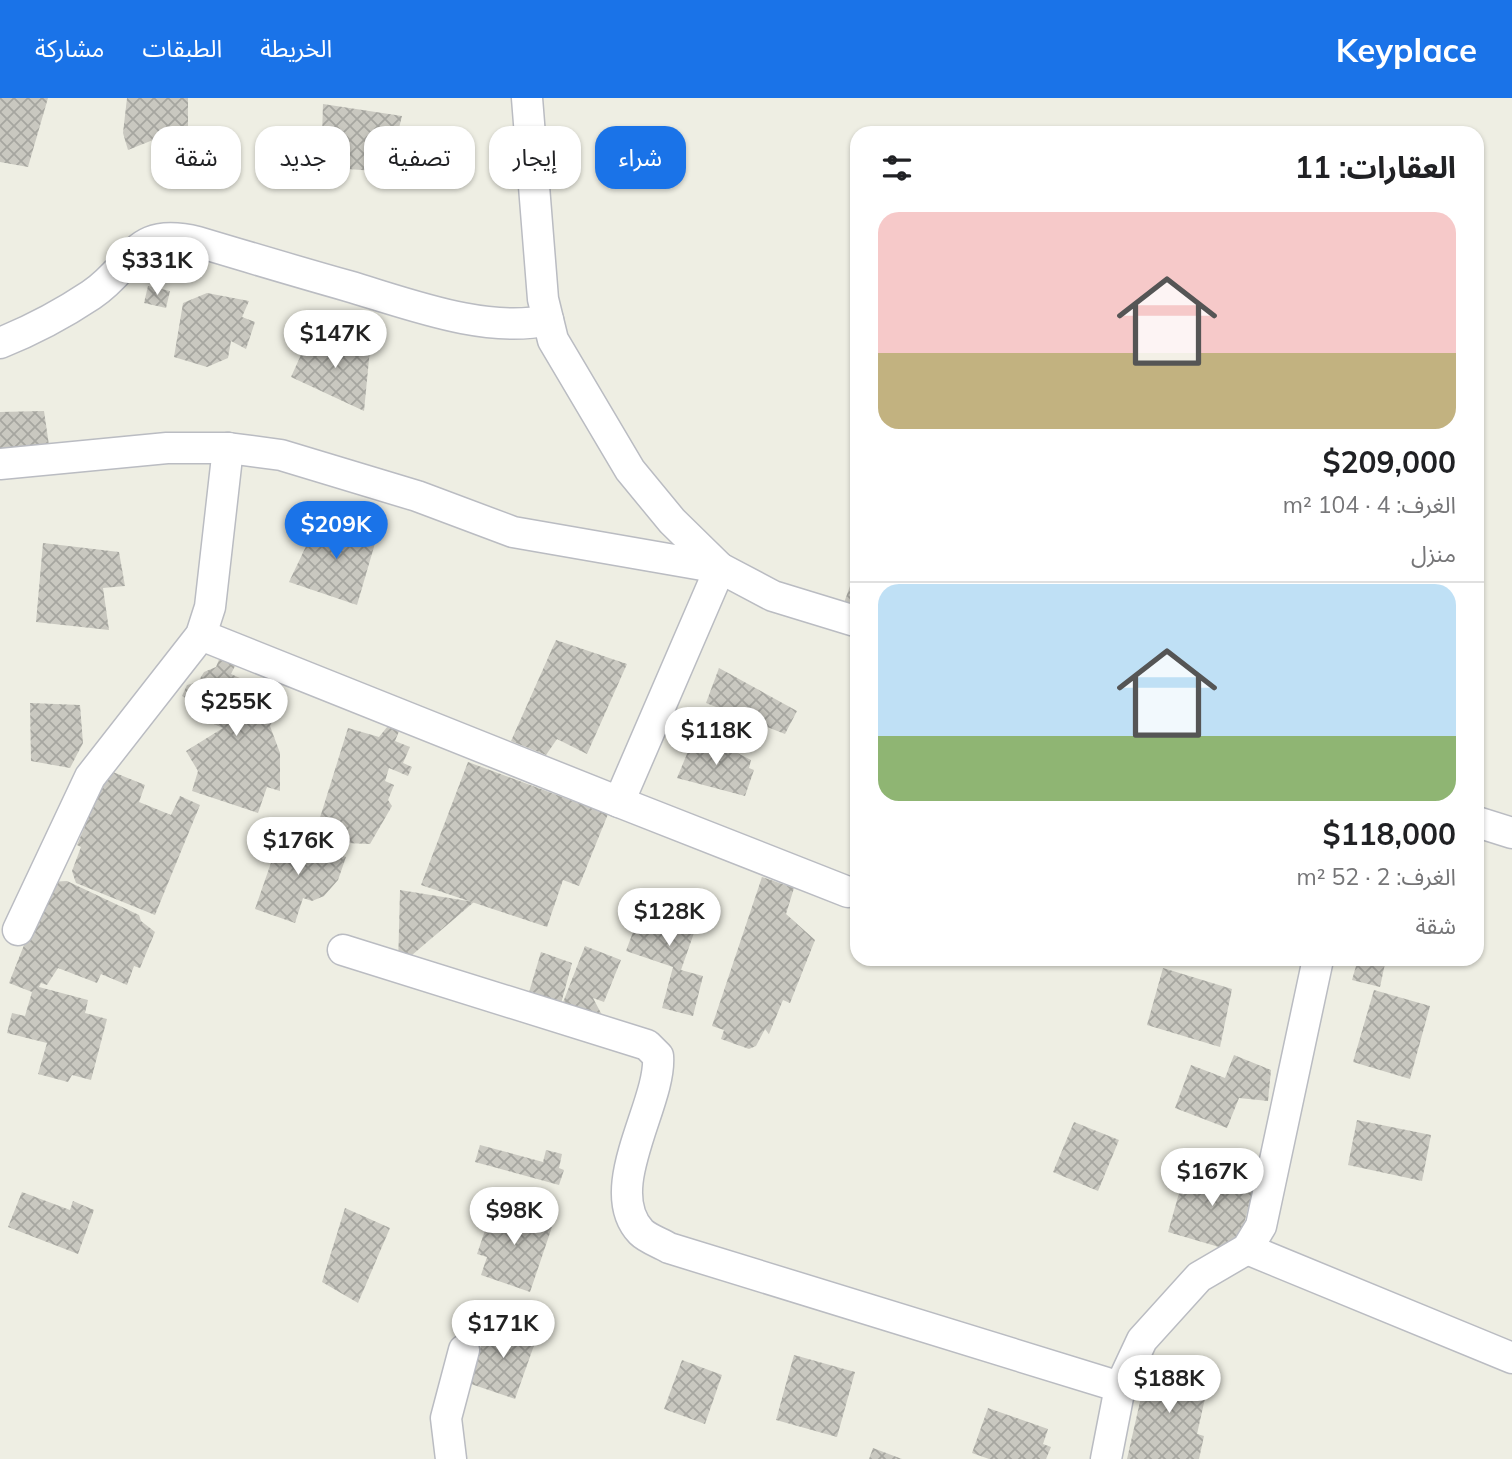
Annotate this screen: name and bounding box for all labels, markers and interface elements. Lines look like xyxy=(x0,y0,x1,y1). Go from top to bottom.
text: Keyplace xyxy=(1336,29,1477,70)
text: مشاركة xyxy=(35,33,104,63)
text: الطبقات xyxy=(142,33,222,63)
text: الخريطة xyxy=(260,33,332,63)
chip: شقة xyxy=(151,126,241,189)
chip: جديد xyxy=(255,126,350,189)
chip: تصفية xyxy=(364,126,475,189)
chip: إيجار xyxy=(489,126,581,189)
chip: شراء xyxy=(595,126,686,189)
text: العقارات: 11 xyxy=(1295,148,1456,186)
icon: filters xyxy=(878,149,916,187)
pin: $331K xyxy=(108,238,206,297)
text: $331K xyxy=(122,245,192,274)
icon: home xyxy=(1104,258,1230,384)
pin: $147K xyxy=(286,310,384,370)
text: $147K xyxy=(300,318,370,347)
text: $209,000 xyxy=(1323,443,1456,481)
text: الغرف: 4 · 104 m² xyxy=(1283,490,1456,519)
pin: $209K xyxy=(287,502,385,561)
text: $209K xyxy=(301,509,371,538)
text: منزل xyxy=(1411,539,1456,568)
icon: home xyxy=(1104,630,1230,756)
pin: $255K xyxy=(187,678,285,738)
text: $255K xyxy=(201,686,271,715)
pin: $118K xyxy=(667,708,765,767)
text: $118K xyxy=(681,715,751,744)
text: $118,000 xyxy=(1323,815,1456,853)
pin: $176K xyxy=(249,818,347,877)
text: $176K xyxy=(263,825,333,854)
text: الغرف: 2 · 52 m² xyxy=(1297,862,1456,891)
pin: $128K xyxy=(620,888,718,948)
text: $128K xyxy=(634,896,704,925)
text: شقة xyxy=(1415,911,1456,940)
pin: $167K xyxy=(1163,1148,1261,1208)
text: $167K xyxy=(1177,1156,1247,1185)
pin: $98K xyxy=(473,1188,555,1247)
text: $98K xyxy=(486,1195,542,1224)
pin: $171K xyxy=(454,1300,552,1360)
text: $171K xyxy=(468,1308,538,1337)
pin: $188K xyxy=(1120,1356,1218,1415)
text: $188K xyxy=(1134,1363,1204,1392)

